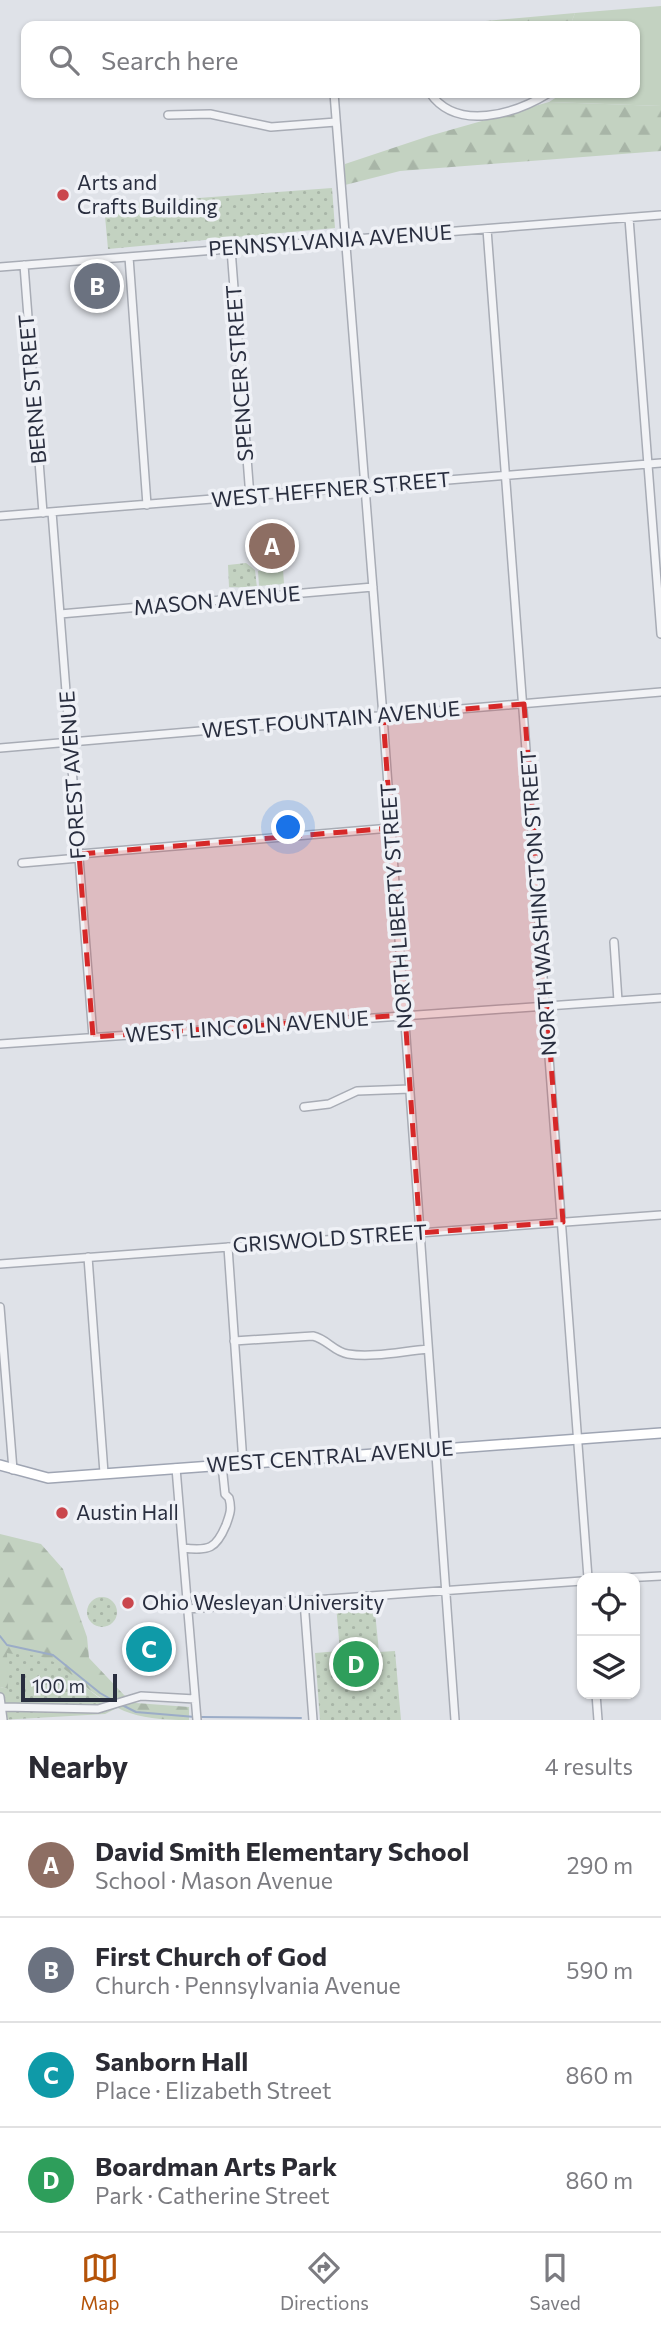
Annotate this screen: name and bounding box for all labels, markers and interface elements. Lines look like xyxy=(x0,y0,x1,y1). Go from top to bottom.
search box xyxy=(21,21,640,98)
icon: search xyxy=(45,41,83,79)
text: Search here xyxy=(101,44,239,75)
place label: Arts and Crafts Building xyxy=(77,169,218,218)
marker: Arts and Crafts Building xyxy=(55,187,71,203)
street label: PENNSYLVANIA AVENUE xyxy=(207,219,453,260)
pin: B xyxy=(74,260,120,312)
street label: SPENCER STREET xyxy=(220,284,257,462)
street label: BERNE STREET xyxy=(12,313,51,465)
street label: WEST HEFFNER STREET xyxy=(210,466,452,511)
pin: A xyxy=(249,520,295,572)
street label: MASON AVENUE xyxy=(132,580,301,619)
street label: FOREST AVENUE xyxy=(53,690,90,860)
street label: WEST FOUNTAIN AVENUE xyxy=(201,695,461,742)
street label: NORTH WASHINGTON STREET xyxy=(514,749,561,1057)
street label: NORTH LIBERTY STREET xyxy=(374,782,417,1030)
your location xyxy=(271,810,305,844)
street label: WEST LINCOLN AVENUE xyxy=(124,1005,369,1046)
street label: GRISWOLD STREET xyxy=(232,1218,428,1257)
street label: WEST CENTRAL AVENUE xyxy=(205,1434,454,1477)
place label: Austin Hall xyxy=(76,1499,179,1524)
marker: Austin Hall xyxy=(54,1505,70,1521)
map controls xyxy=(577,1573,640,1699)
button: locate xyxy=(577,1573,640,1636)
place label: Ohio Wesleyan University xyxy=(142,1589,384,1614)
marker: Ohio Wesleyan University xyxy=(120,1595,136,1611)
pin: C xyxy=(126,1623,172,1675)
button: layers xyxy=(577,1636,640,1699)
pin: D xyxy=(333,1638,379,1690)
scale bar xyxy=(21,1671,117,1703)
text: 100 m xyxy=(32,1674,85,1697)
text: Nearby xyxy=(28,1747,128,1784)
text: 4 results xyxy=(545,1752,633,1780)
text: David Smith Elementary School xyxy=(95,1835,469,1866)
text: A xyxy=(43,1851,59,1879)
text: 290 m xyxy=(567,1851,633,1879)
text: School · Mason Avenue xyxy=(95,1866,333,1894)
text: First Church of God xyxy=(95,1940,327,1971)
text: B xyxy=(43,1956,59,1984)
text: 590 m xyxy=(566,1956,633,1984)
text: Church · Pennsylvania Avenue xyxy=(95,1971,401,1999)
text: Sanborn Hall xyxy=(95,2045,248,2076)
text: C xyxy=(43,2061,59,2089)
text: 860 m xyxy=(566,2061,633,2089)
text: Place · Elizabeth Street xyxy=(95,2076,332,2104)
text: Boardman Arts Park xyxy=(95,2150,337,2181)
text: D xyxy=(43,2166,59,2194)
text: 860 m xyxy=(566,2166,633,2194)
text: Park · Catherine Street xyxy=(95,2181,330,2209)
tab: Map xyxy=(80,2249,119,2314)
tab: Directions xyxy=(280,2249,369,2314)
tab: Saved xyxy=(529,2249,581,2314)

